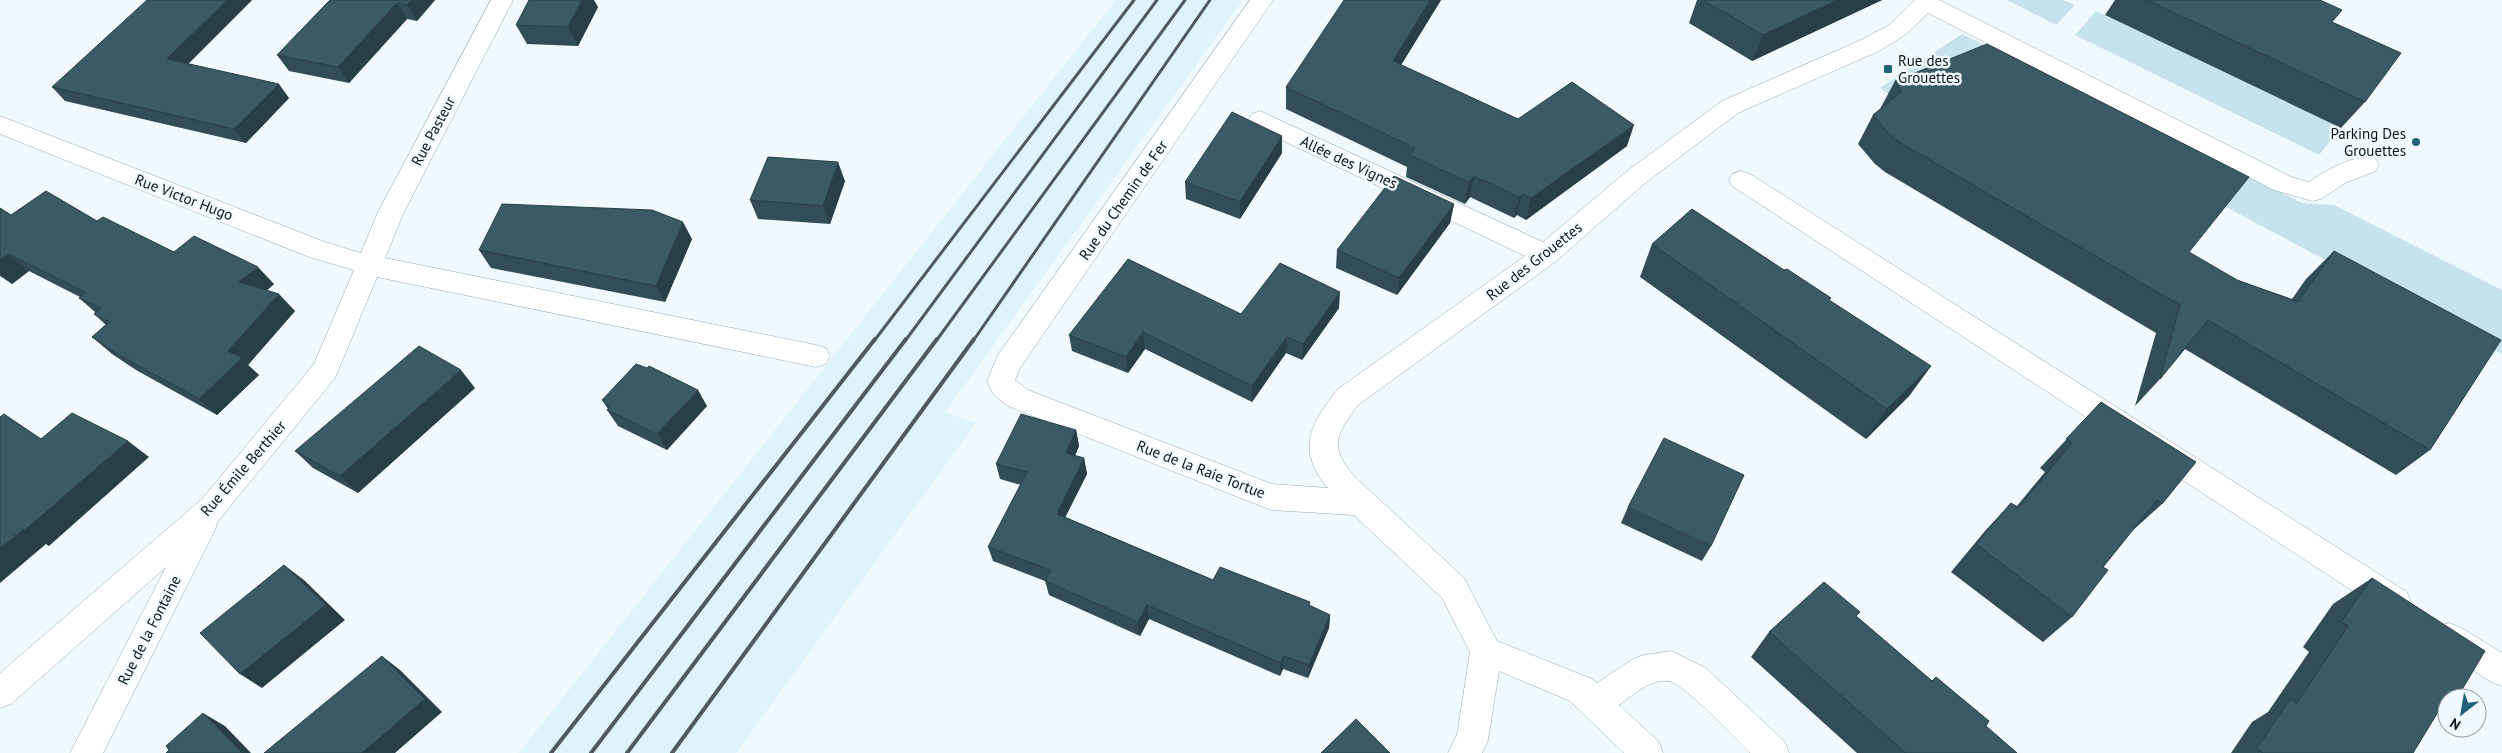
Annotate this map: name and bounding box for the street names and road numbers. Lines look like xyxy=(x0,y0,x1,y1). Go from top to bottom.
street label: Rue Pasteur xyxy=(407,93,459,169)
street label: Allée des Vignes xyxy=(1297,131,1401,193)
street label: Rue du Chemin de Fer xyxy=(1075,137,1171,263)
street label: Rue Victor Hugo xyxy=(132,170,236,224)
street label: Rue des Grouettes xyxy=(1482,218,1586,304)
street label: Rue Émile Berthier xyxy=(196,416,290,520)
street label: Rue de la Raie Tortue xyxy=(1134,436,1268,502)
street label: Rue de la Fontaine xyxy=(113,572,185,688)

